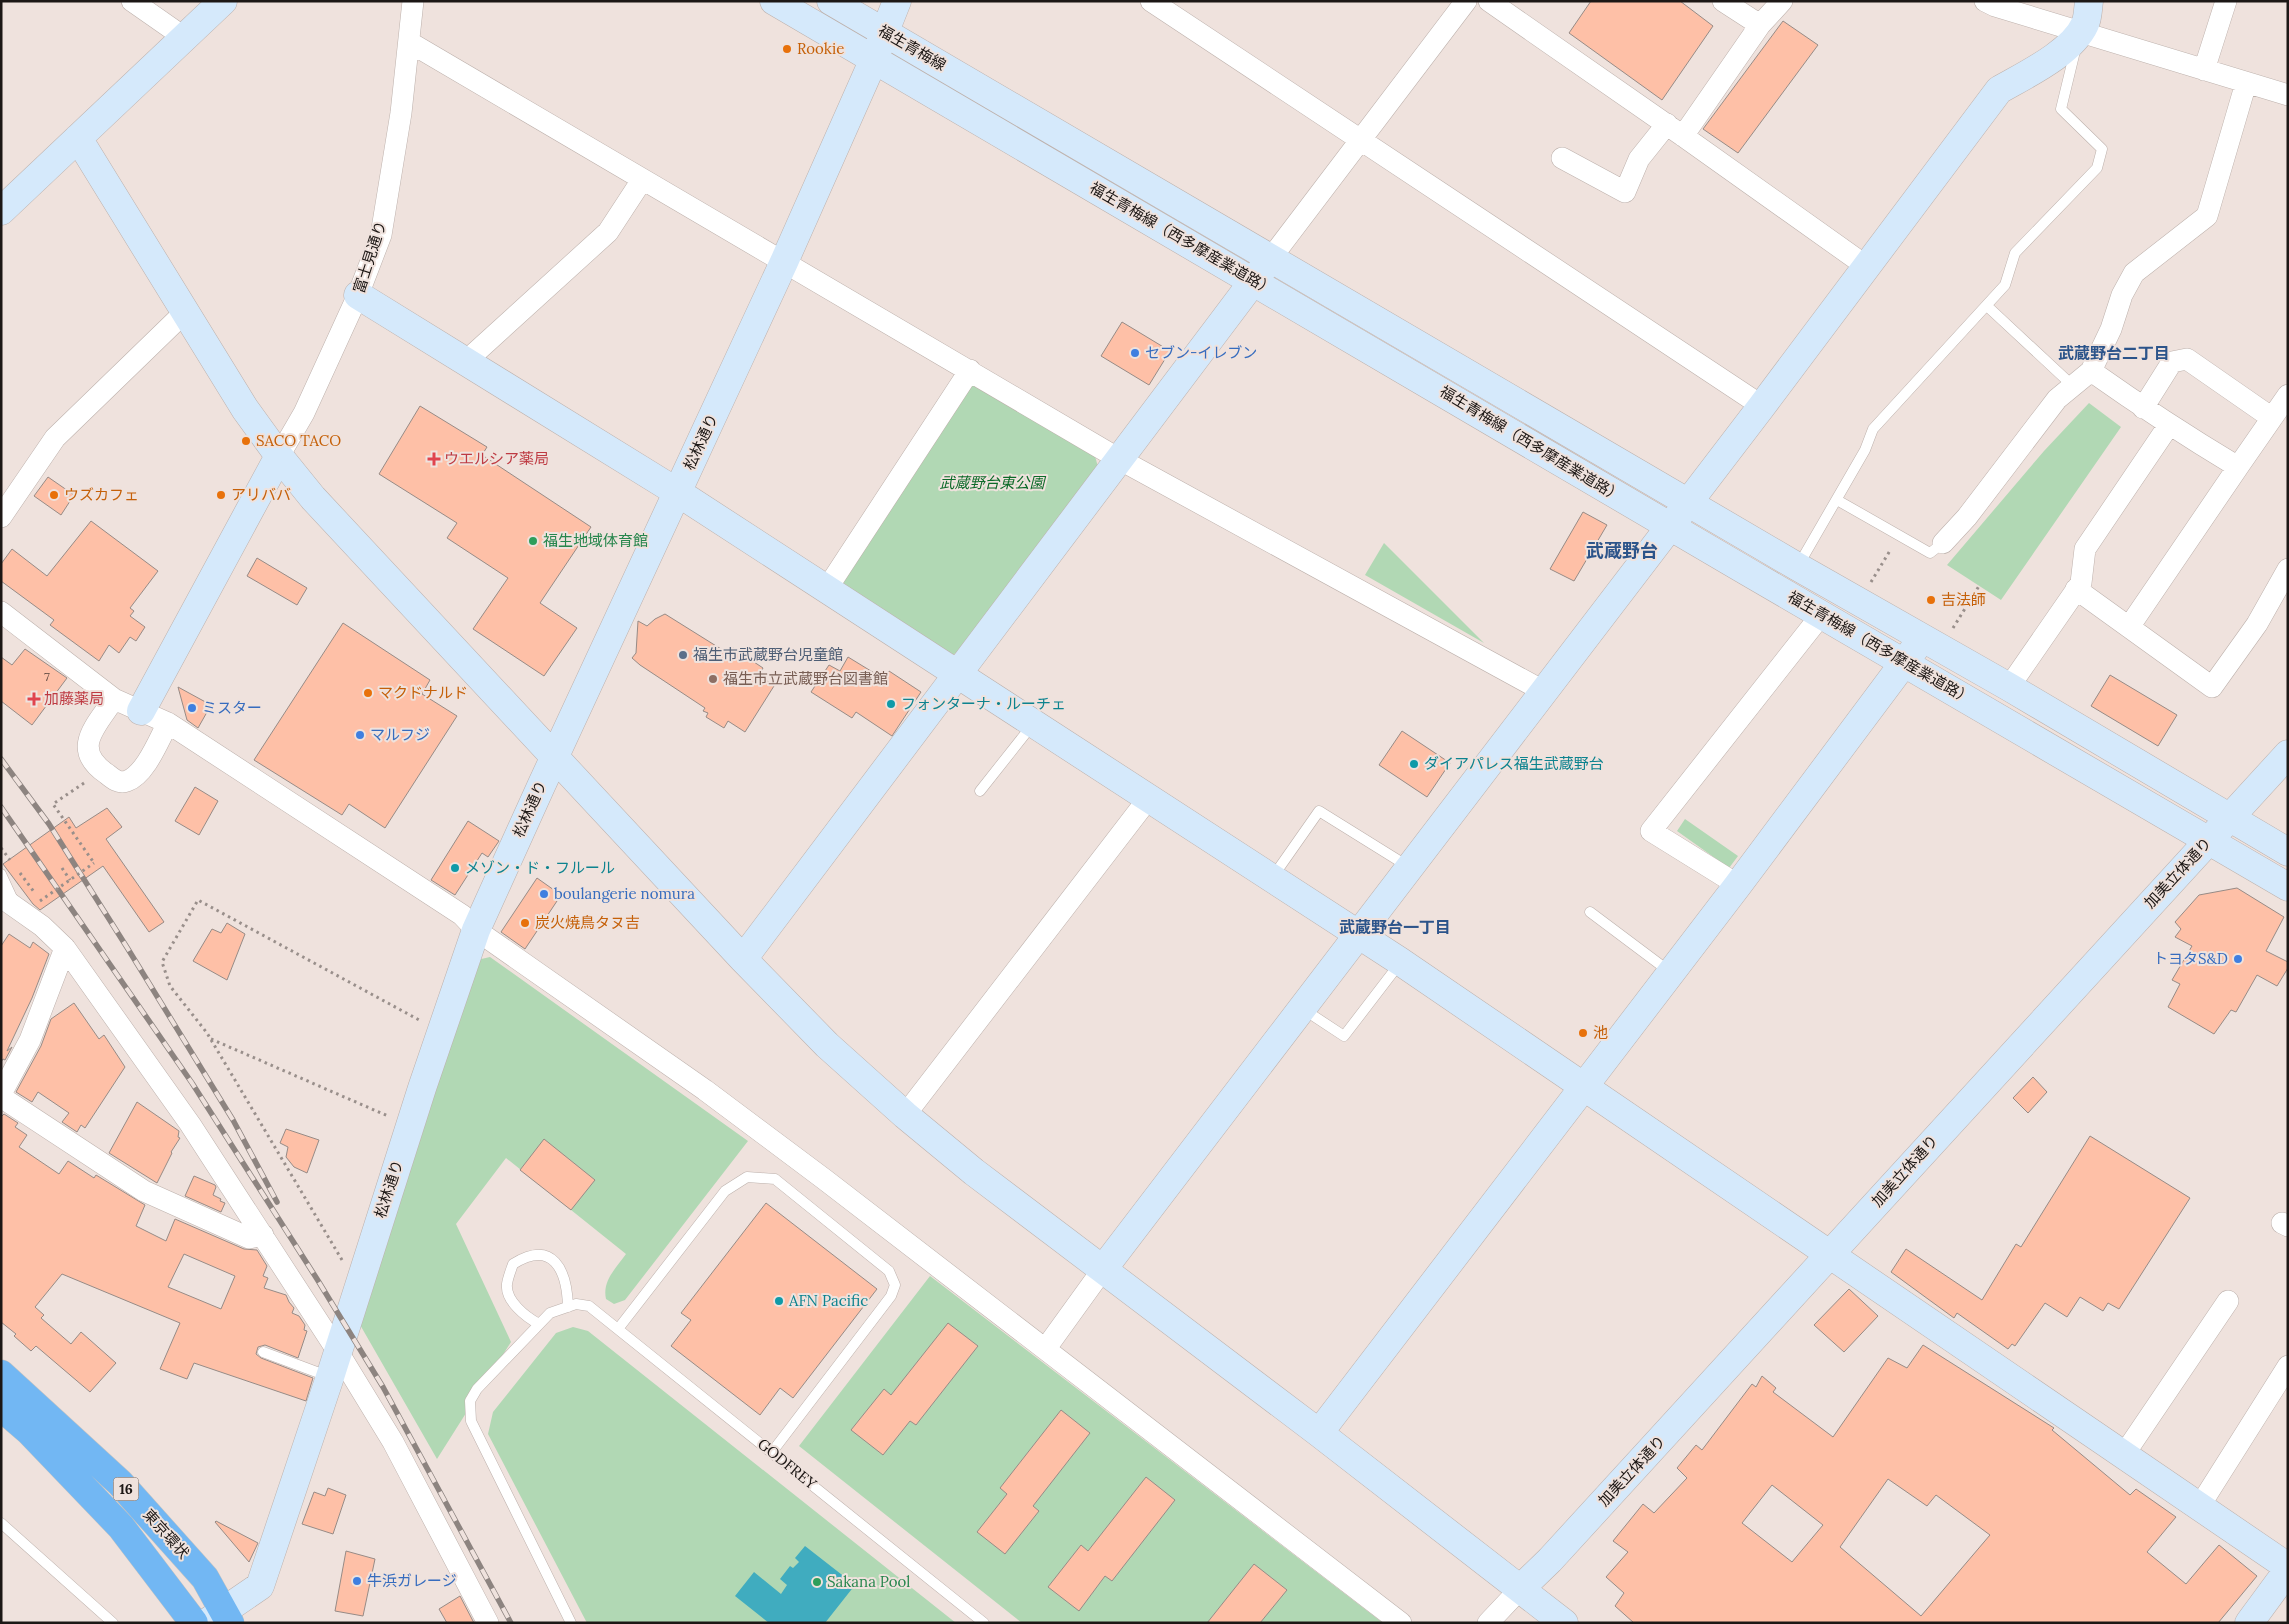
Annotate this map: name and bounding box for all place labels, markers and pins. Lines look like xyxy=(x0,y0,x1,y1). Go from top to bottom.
place label: Rookie xyxy=(797,39,844,58)
marker: Rookie xyxy=(781,43,793,55)
place label: セブン-イレブン xyxy=(1145,343,1257,362)
marker: セブン-イレブン xyxy=(1129,347,1141,359)
place label: SACO TACO xyxy=(256,431,341,450)
marker: SACO TACO xyxy=(240,435,252,447)
place label: ウエルシア薬局 xyxy=(444,449,549,468)
marker: ウエルシア薬局 xyxy=(428,453,440,465)
place label: ウズカフェ xyxy=(64,485,139,504)
place label: アリババ xyxy=(231,485,291,504)
marker: ウズカフェ xyxy=(48,489,60,501)
marker: アリババ xyxy=(215,489,227,501)
place label: 福生地域体育館 xyxy=(543,531,648,550)
marker: 福生地域体育館 xyxy=(527,535,539,547)
place label: 吉法師 xyxy=(1941,590,1986,609)
marker: 吉法師 xyxy=(1925,594,1937,606)
place label: 福生市武蔵野台児童館 xyxy=(693,645,843,664)
marker: 福生市武蔵野台児童館 xyxy=(677,649,689,661)
place label: 福生市立武蔵野台図書館 xyxy=(723,669,888,688)
marker: 福生市立武蔵野台図書館 xyxy=(707,673,719,685)
place label: マクドナルド xyxy=(378,683,468,702)
marker: マクドナルド xyxy=(362,687,374,699)
place label: 加藤薬局 xyxy=(44,689,104,708)
marker: 加藤薬局 xyxy=(28,693,40,705)
place label: フォンターナ・ルーチェ xyxy=(901,694,1066,713)
place label: ミスター xyxy=(202,698,262,717)
marker: フォンターナ・ルーチェ xyxy=(885,698,897,710)
marker: ミスター xyxy=(186,702,198,714)
place label: マルフジ xyxy=(370,725,430,744)
marker: マルフジ xyxy=(354,729,366,741)
place label: ダイアパレス福生武蔵野台 xyxy=(1424,754,1604,773)
marker: ダイアパレス福生武蔵野台 xyxy=(1408,758,1420,770)
place label: メゾン・ド・フルール xyxy=(465,858,615,877)
marker: メゾン・ド・フルール xyxy=(449,862,461,874)
place label: boulangerie nomura xyxy=(554,884,695,903)
marker: boulangerie nomura xyxy=(538,888,550,900)
place label: 炭火焼鳥タヌ吉 xyxy=(535,913,640,932)
marker: 炭火焼鳥タヌ吉 xyxy=(519,917,531,929)
place label: トヨタS&D xyxy=(2153,949,2228,968)
marker: トヨタS&D xyxy=(2232,953,2244,965)
place label: 池 xyxy=(1593,1023,1608,1042)
marker: 池 xyxy=(1577,1027,1589,1039)
place label: AFN Pacific xyxy=(788,1291,868,1310)
marker: AFN Pacific xyxy=(773,1295,785,1307)
place label: 牛浜ガレージ xyxy=(367,1571,457,1590)
place label: Sakana Pool xyxy=(827,1572,910,1591)
marker: 牛浜ガレージ xyxy=(351,1575,363,1587)
marker: Sakana Pool xyxy=(811,1576,823,1588)

